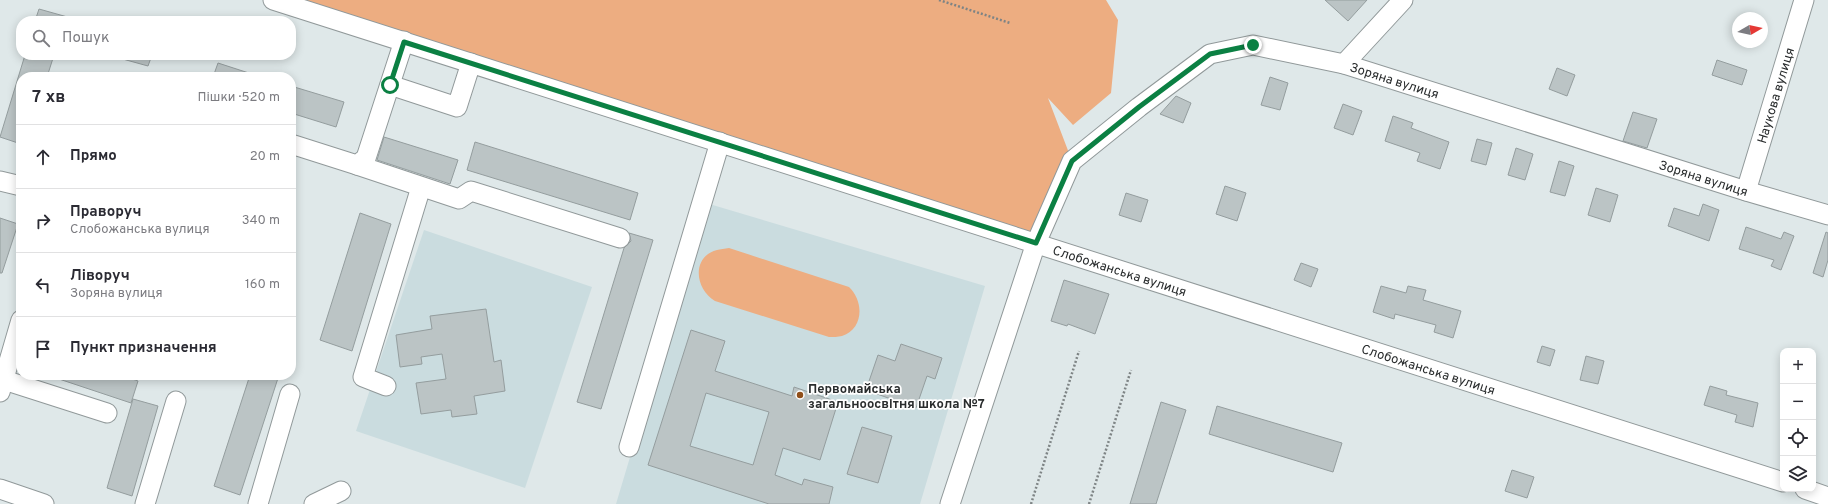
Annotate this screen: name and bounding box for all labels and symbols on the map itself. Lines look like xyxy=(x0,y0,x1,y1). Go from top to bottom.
north arrow xyxy=(1732,12,1768,48)
route end xyxy=(1244,36,1262,54)
street label: Наукова вулиця xyxy=(1755,46,1799,146)
street label: Зоряна вулиця xyxy=(1347,60,1441,103)
route start xyxy=(381,76,399,94)
street label: Зоряна вулиця xyxy=(1656,158,1750,201)
street label: Слобожанська вулиця xyxy=(1050,243,1188,301)
street label: Слобожанська вулиця xyxy=(1359,342,1497,400)
place label: Первомайська загальноосвітня школа №7 xyxy=(808,382,985,413)
marker: Первомайська загальноосвітня школа №7 xyxy=(795,390,805,400)

